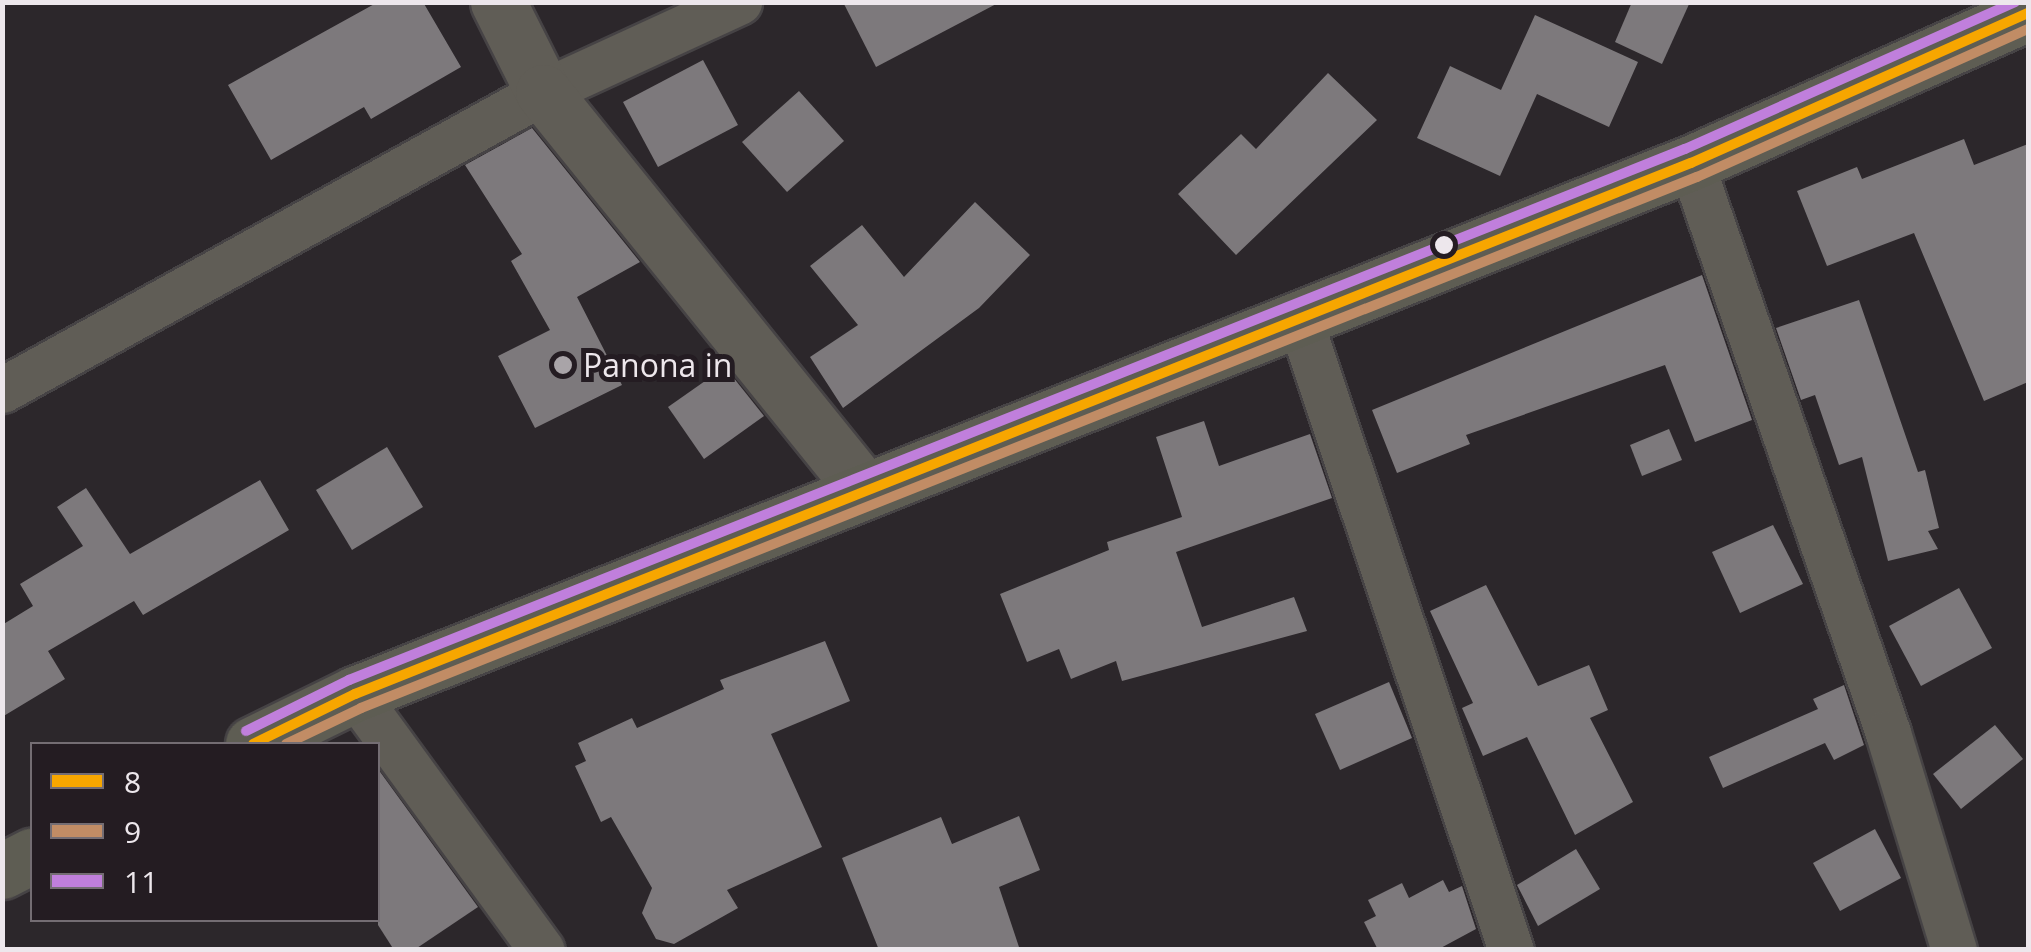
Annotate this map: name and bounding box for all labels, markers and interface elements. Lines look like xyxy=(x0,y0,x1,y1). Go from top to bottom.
unlabelled marker xyxy=(1434,235,1454,255)
place label: Panona in xyxy=(583,346,732,384)
marker: Panona in xyxy=(552,354,574,376)
legend xyxy=(30,742,380,922)
text: 8 xyxy=(124,761,141,802)
text: 9 xyxy=(124,811,141,852)
text: 11 xyxy=(124,861,158,902)

